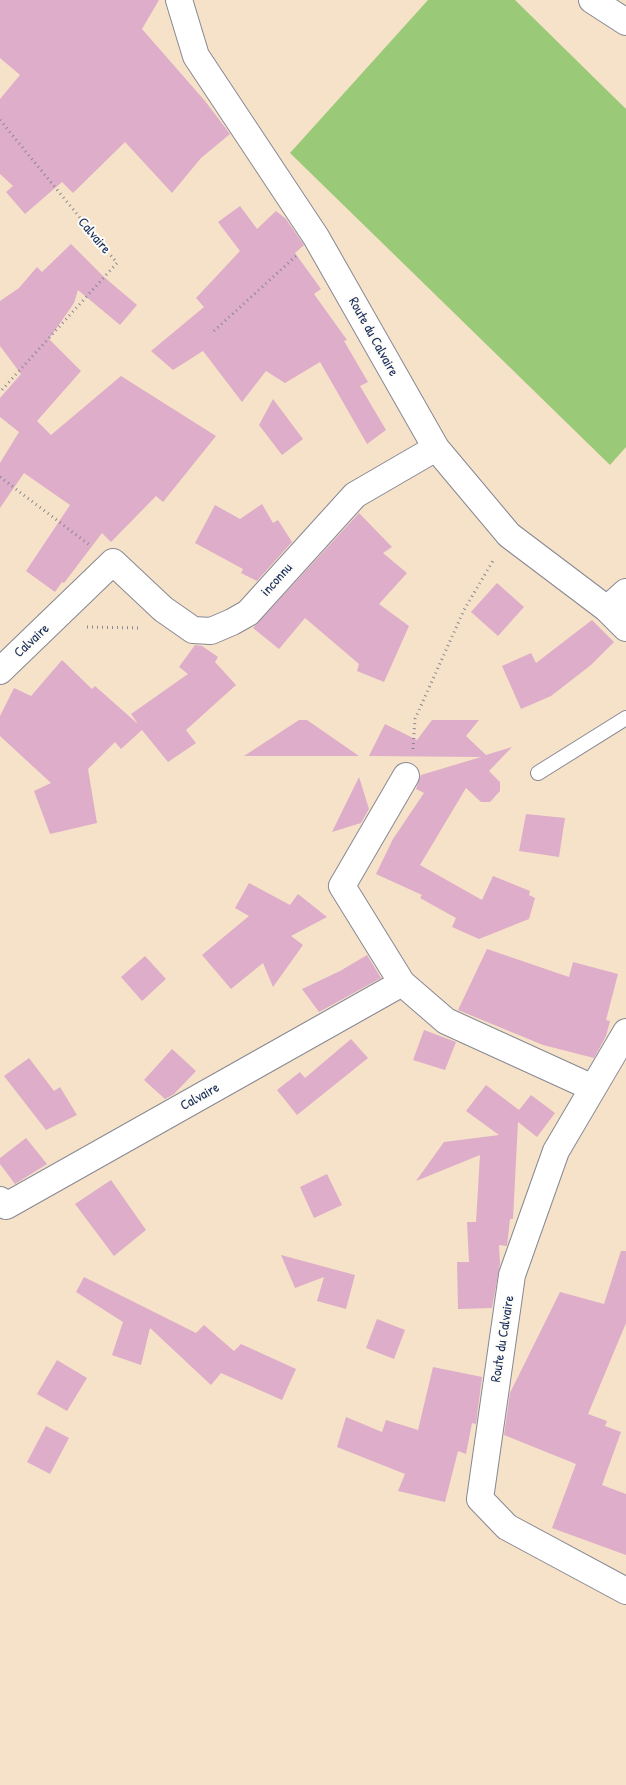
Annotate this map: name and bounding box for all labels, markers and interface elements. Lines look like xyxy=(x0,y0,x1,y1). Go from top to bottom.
street label: Calvaire xyxy=(74,214,114,258)
street label: Route du Calvaire xyxy=(344,295,402,379)
street label: inconnu xyxy=(258,560,296,600)
street label: Calvaire xyxy=(11,621,53,661)
street label: Calvaire xyxy=(178,1079,222,1115)
street label: Route du Calvaire xyxy=(488,1294,518,1384)

